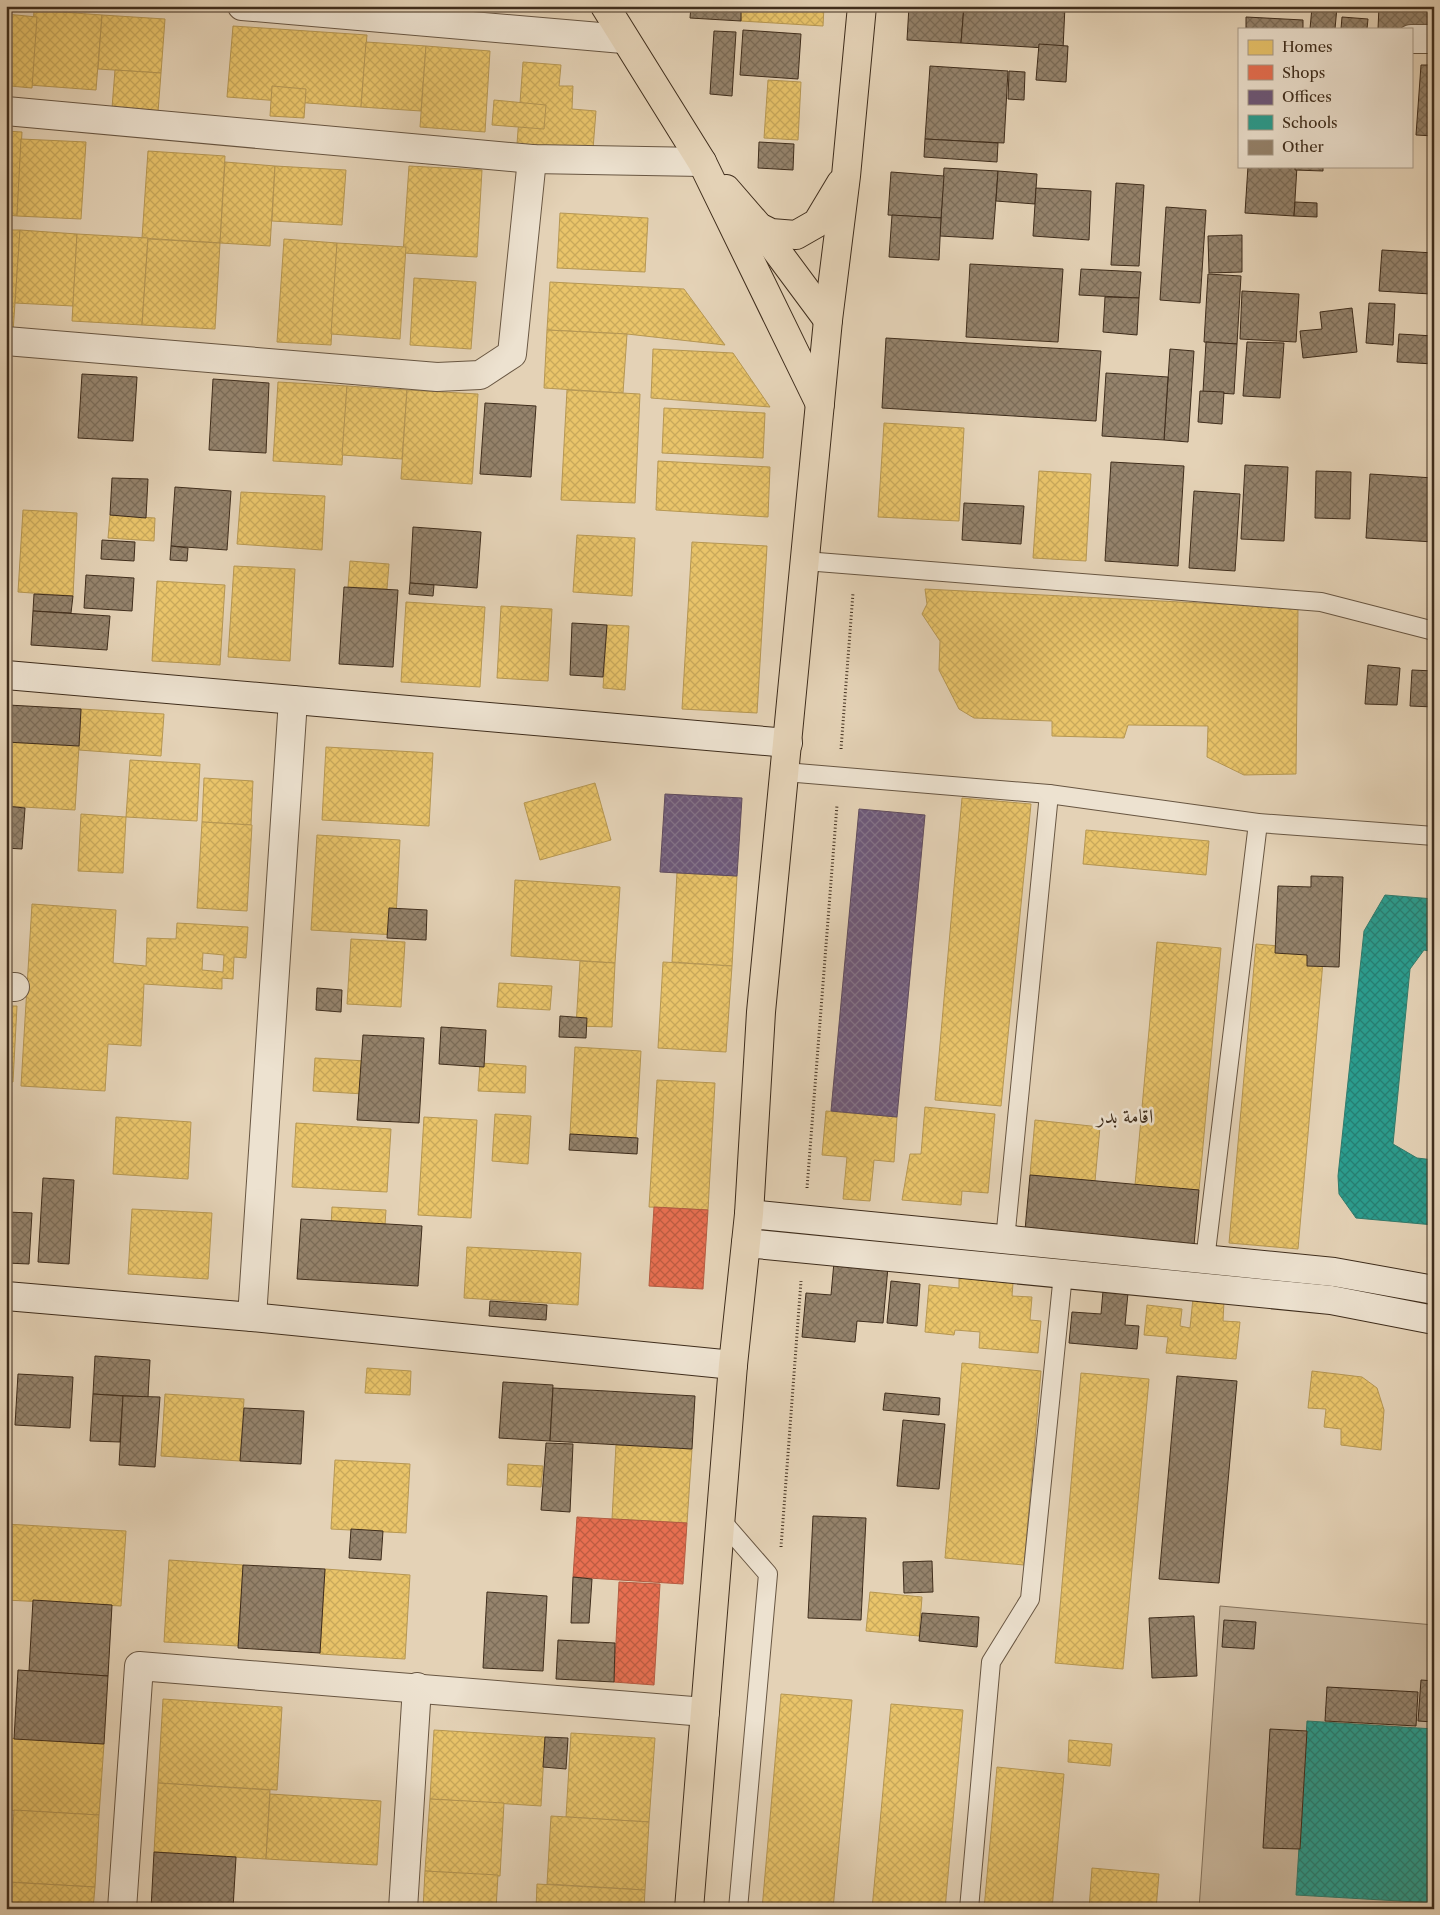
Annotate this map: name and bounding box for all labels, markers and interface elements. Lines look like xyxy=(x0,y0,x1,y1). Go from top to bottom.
legend xyxy=(1238,28,1412,168)
text: Homes xyxy=(1282,37,1333,56)
text: Shops xyxy=(1282,63,1325,82)
text: Offices xyxy=(1282,87,1332,106)
text: Schools xyxy=(1282,113,1338,132)
text: Other xyxy=(1282,137,1325,156)
district label: اقامة بدر xyxy=(1095,1104,1153,1128)

